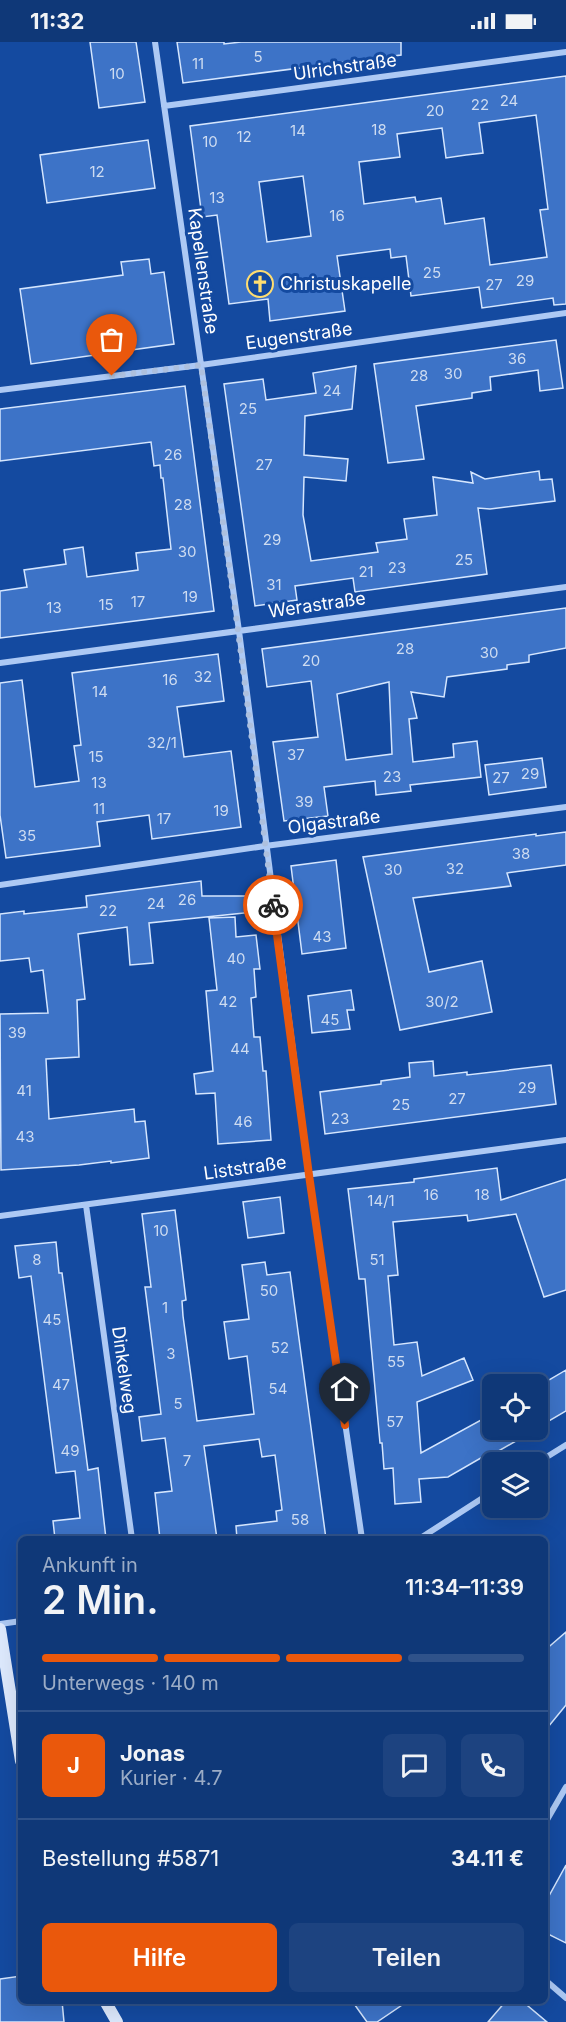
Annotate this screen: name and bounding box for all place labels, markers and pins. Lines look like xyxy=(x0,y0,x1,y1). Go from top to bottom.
church icon: Christuskapelle xyxy=(245,269,275,299)
place label: Christuskapelle xyxy=(280,273,411,294)
pin xyxy=(86,314,137,376)
pin xyxy=(319,1363,370,1425)

